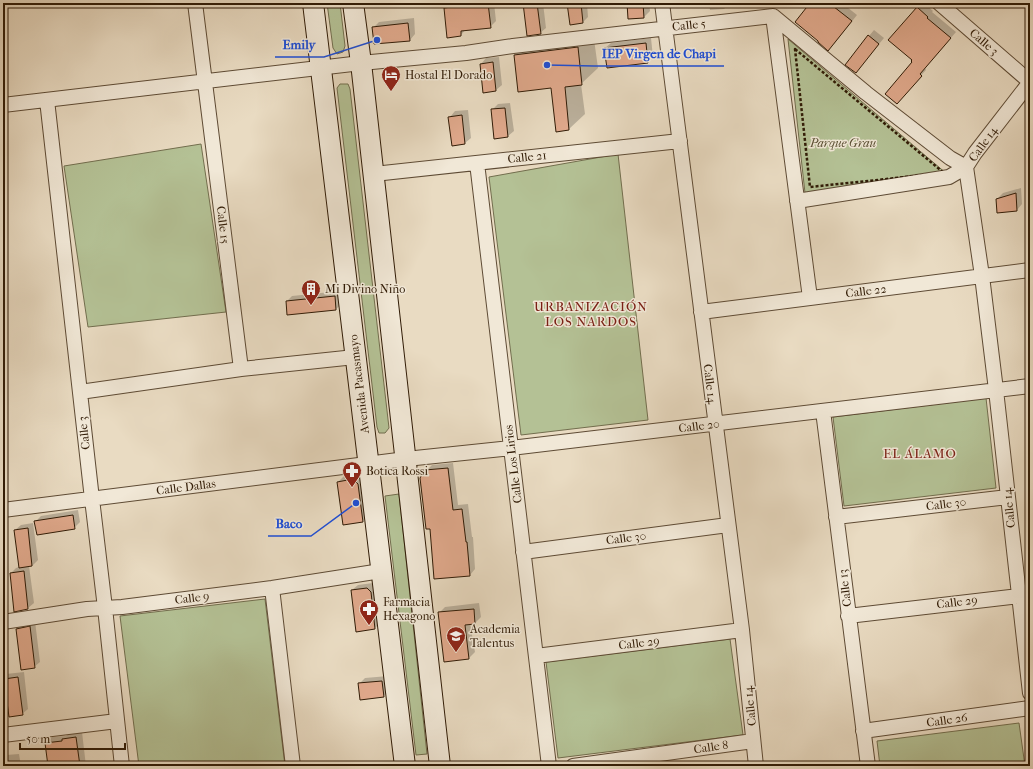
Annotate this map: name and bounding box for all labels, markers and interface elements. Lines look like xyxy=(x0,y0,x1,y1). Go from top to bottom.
street label: Calle 5 xyxy=(671,16,707,34)
street label: Calle 3 xyxy=(967,26,1001,58)
callout: Emily xyxy=(275,32,324,57)
text: Emily xyxy=(283,37,317,53)
callout: IEP Virgen de Chapi xyxy=(594,41,724,66)
text: IEP Virgen de Chapi xyxy=(602,46,716,62)
hotel icon: Hostal El Dorado xyxy=(380,64,402,92)
place label: Hostal El Dorado xyxy=(405,68,492,82)
street label: Calle 14 xyxy=(966,123,1001,164)
park label: Parque Grau xyxy=(809,136,876,150)
street label: Calle 21 xyxy=(507,148,547,166)
street label: Calle 15 xyxy=(214,205,232,245)
building icon: Mi Divino Niño xyxy=(300,278,322,306)
place label: Mi Divino Niño xyxy=(325,282,405,296)
street label: Calle 22 xyxy=(845,282,887,300)
district label: URBANIZACIÓN LOS NARDOS xyxy=(534,299,648,329)
street label: Avenida Pacasmayo xyxy=(346,334,372,435)
street label: Calle 14 xyxy=(701,363,719,406)
street label: Calle 3 xyxy=(75,415,93,450)
street label: Calle 20 xyxy=(678,417,720,435)
street label: Calle Los Lirios xyxy=(501,423,525,504)
district label: EL ÁLAMO xyxy=(883,446,957,461)
pharmacy icon: Botica Rossi xyxy=(341,460,363,488)
place label: Botica Rossi xyxy=(366,464,428,478)
street label: Calle Dallas xyxy=(155,476,217,498)
street label: Calle 14 xyxy=(1000,486,1018,529)
street label: Calle 30 xyxy=(925,495,967,513)
callout: Baco xyxy=(268,511,311,536)
text: Baco xyxy=(276,516,303,531)
street label: Calle 30 xyxy=(605,529,647,547)
street label: Calle 13 xyxy=(836,568,854,608)
street label: Calle 9 xyxy=(174,589,210,607)
street label: Calle 29 xyxy=(936,593,978,611)
place label: Farmacia Hexagono xyxy=(383,595,435,623)
pharmacy icon: Farmacia Hexagono xyxy=(358,598,380,626)
place label: Academia Talentus xyxy=(469,622,521,650)
school or university icon: Academia Talentus xyxy=(445,625,467,653)
street label: Calle 29 xyxy=(618,634,660,652)
street label: Calle 14 xyxy=(741,684,759,727)
street label: Calle 26 xyxy=(926,710,969,730)
scale bar xyxy=(20,725,125,751)
text: 50 m xyxy=(26,732,50,746)
street label: Calle 8 xyxy=(693,738,729,756)

